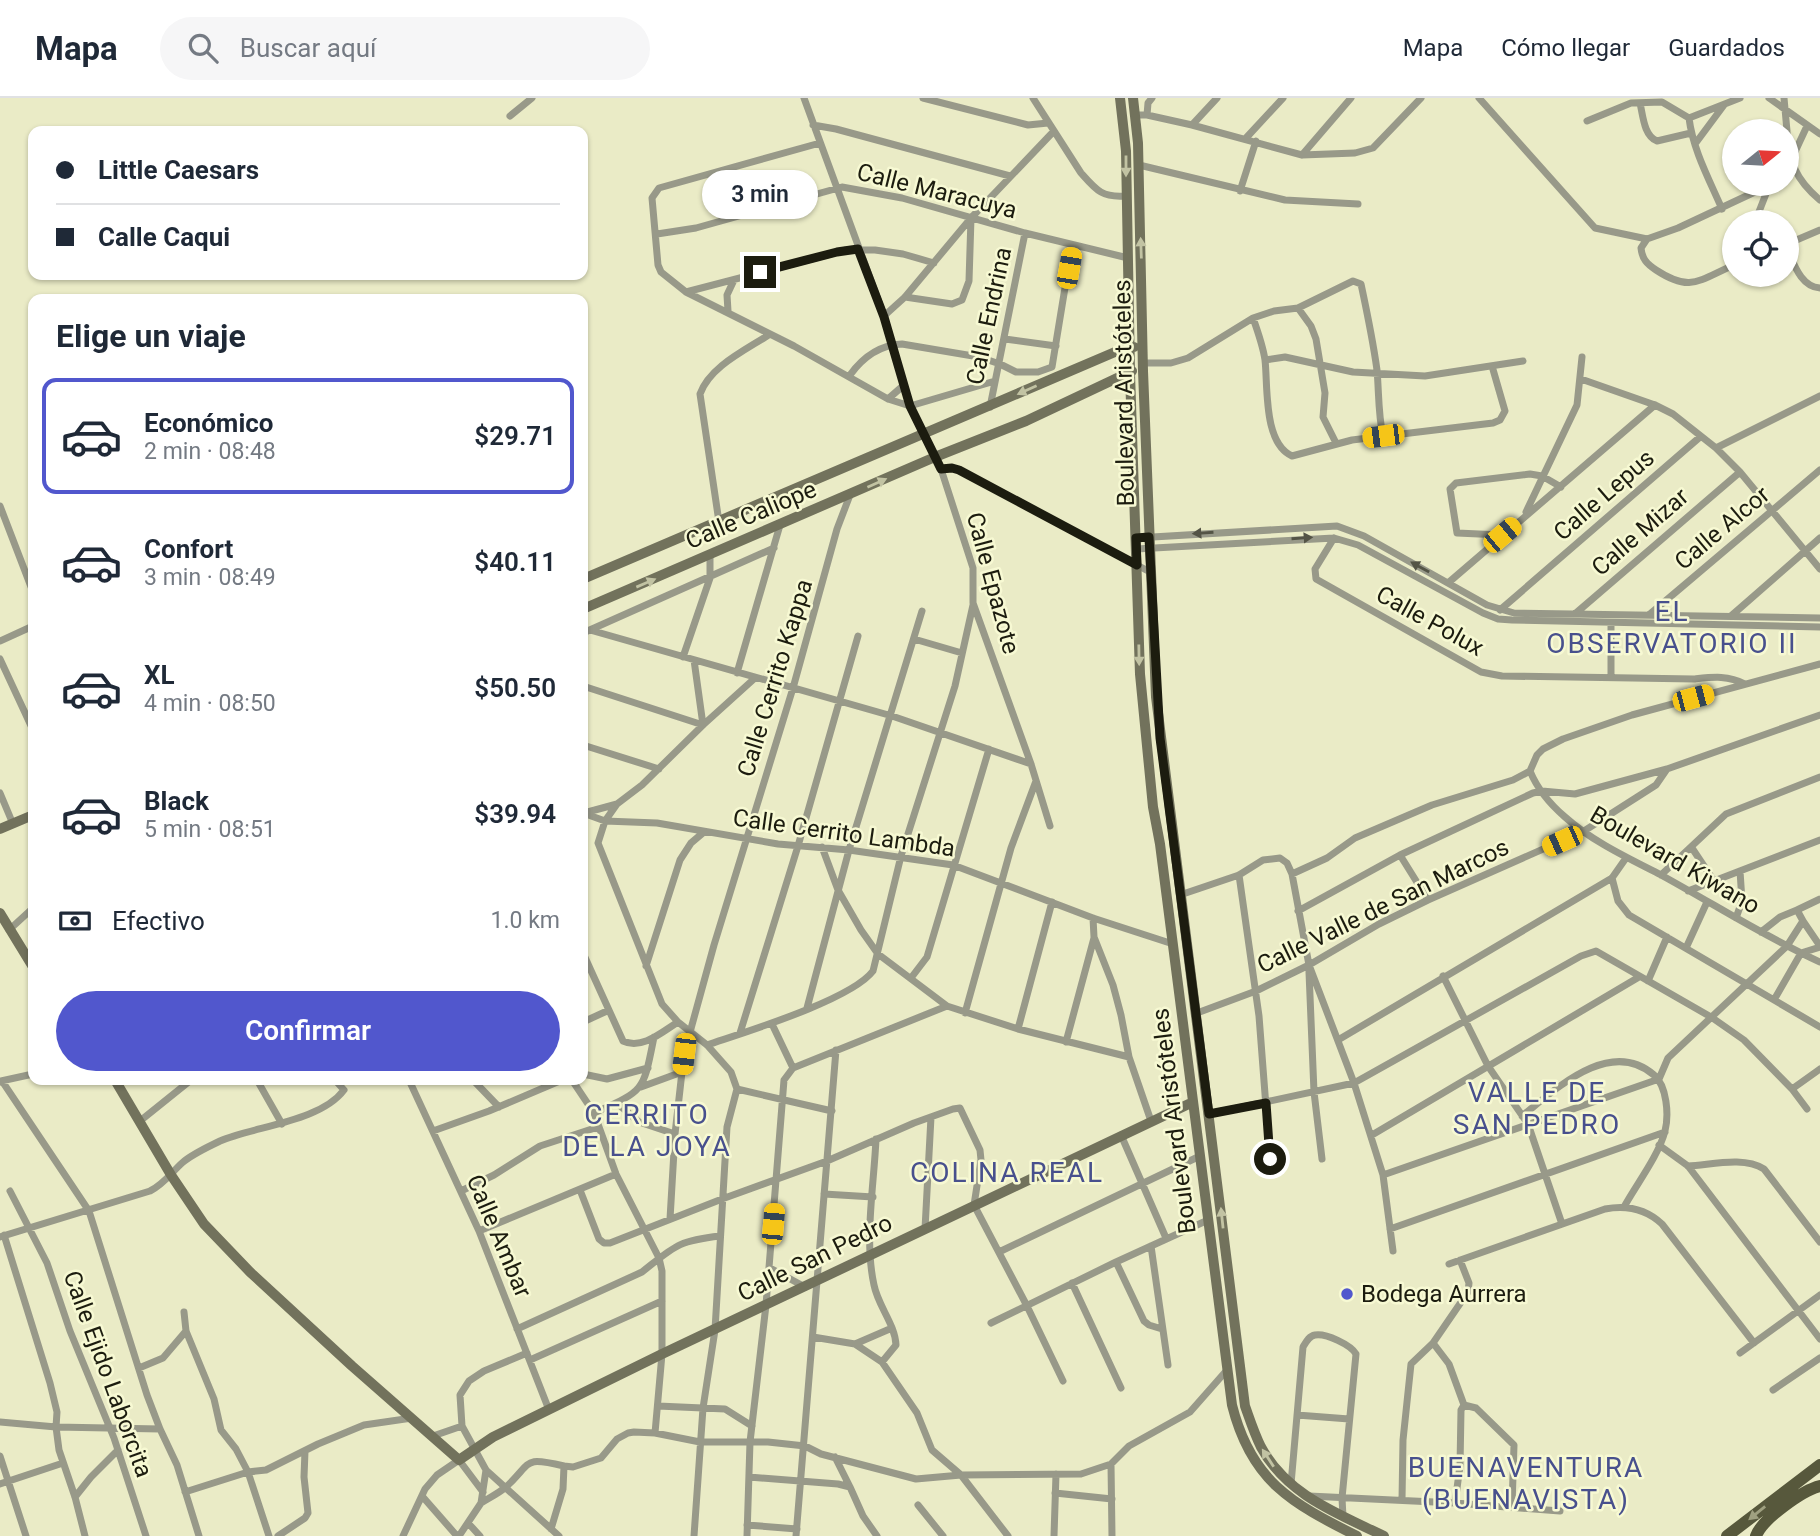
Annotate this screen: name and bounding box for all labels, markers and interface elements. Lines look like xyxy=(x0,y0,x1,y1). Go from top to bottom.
search box xyxy=(160,17,650,80)
text: Mapa xyxy=(35,29,118,68)
icon: search xyxy=(184,29,222,67)
text: Buscar aquí xyxy=(240,33,376,63)
text: Mapa xyxy=(1403,34,1463,62)
text: Cómo llegar xyxy=(1501,34,1630,62)
text: Guardados xyxy=(1668,34,1785,62)
north arrow xyxy=(1722,119,1799,196)
map controls xyxy=(1722,119,1799,287)
text: Little Caesars xyxy=(98,155,259,185)
one-way arrow xyxy=(1120,155,1132,177)
street label: Calle Maracuya xyxy=(854,158,1020,224)
callout: 3 min xyxy=(702,170,818,220)
text: 3 min xyxy=(731,181,789,208)
button: locate xyxy=(1722,210,1799,287)
text: Calle Caqui xyxy=(98,222,230,252)
one-way arrow xyxy=(1136,237,1147,259)
street label: Calle Endrina xyxy=(961,245,1017,387)
car xyxy=(1056,245,1083,291)
route end xyxy=(744,256,776,288)
street label: Boulevard Aristóteles xyxy=(1108,279,1140,507)
text: Elige un viaje xyxy=(56,317,246,355)
one-way arrow xyxy=(1017,385,1038,396)
icon: car xyxy=(60,405,123,468)
text: Económico xyxy=(144,408,273,438)
text: $29.71 xyxy=(474,421,556,451)
car xyxy=(1361,423,1406,449)
text: 2 min · 08:48 xyxy=(144,438,276,465)
street label: Calle Lepus xyxy=(1548,444,1660,546)
street label: Calle Caliope xyxy=(681,475,821,555)
one-way arrow xyxy=(867,477,887,489)
street label: Calle Alcor xyxy=(1669,480,1775,576)
street label: Calle Mizar xyxy=(1586,482,1694,582)
street label: Calle Epazote xyxy=(961,509,1025,657)
car xyxy=(1480,513,1525,557)
one-way arrow xyxy=(1192,528,1214,539)
icon: car xyxy=(60,531,123,594)
one-way arrow xyxy=(1291,532,1313,543)
text: Confort xyxy=(144,534,233,564)
text: $40.11 xyxy=(474,547,556,577)
one-way arrow xyxy=(1410,561,1430,573)
text: 3 min · 08:49 xyxy=(144,564,276,591)
street label: Calle Cerrito Kappa xyxy=(732,576,818,780)
one-way arrow xyxy=(635,577,656,588)
street label: Calle Polux xyxy=(1371,580,1489,662)
district label: EL OBSERVATORIO II xyxy=(1546,595,1798,660)
one-way arrow xyxy=(1134,644,1145,666)
icon: car xyxy=(60,657,123,720)
text: XL xyxy=(144,660,175,690)
text: $50.50 xyxy=(474,673,556,703)
car xyxy=(1670,682,1717,714)
text: 4 min · 08:50 xyxy=(144,690,276,717)
icon: car xyxy=(60,783,123,846)
text: Black xyxy=(144,786,209,816)
text: $39.94 xyxy=(474,799,556,829)
street label: Boulevard Kiwano xyxy=(1585,800,1765,920)
street label: Calle Cerrito Lambda xyxy=(731,804,957,862)
text: 5 min · 08:51 xyxy=(144,816,276,843)
car xyxy=(1539,823,1586,859)
street label: Calle Valle de San Marcos xyxy=(1253,833,1513,979)
icon: cash xyxy=(56,902,94,940)
text: Efectivo xyxy=(112,906,205,936)
text: 1.0 km xyxy=(491,907,560,934)
button: Confirmar xyxy=(56,991,560,1071)
street label: Boulevard Aristóteles xyxy=(1146,1007,1202,1235)
car xyxy=(672,1032,697,1076)
district label: VALLE DE SAN PEDRO xyxy=(1453,1076,1621,1141)
district label: CERRITO DE LA JOYA xyxy=(562,1098,732,1163)
route start xyxy=(1254,1143,1286,1175)
district label: COLINA REAL xyxy=(910,1156,1104,1189)
street label: Calle Ambar xyxy=(461,1171,537,1301)
car xyxy=(761,1202,786,1246)
one-way arrow xyxy=(1217,1206,1228,1228)
street label: Calle San Pedro xyxy=(733,1209,897,1307)
street label: Calle Ejido Laborcita xyxy=(58,1267,158,1481)
place label: Bodega Aurrera xyxy=(1361,1280,1527,1308)
marker: Bodega Aurrera xyxy=(1339,1286,1355,1302)
one-way arrow xyxy=(1261,1449,1275,1467)
district label: BUENAVENTURA (BUENAVISTA) xyxy=(1408,1451,1644,1516)
one-way arrow xyxy=(1748,1505,1766,1520)

